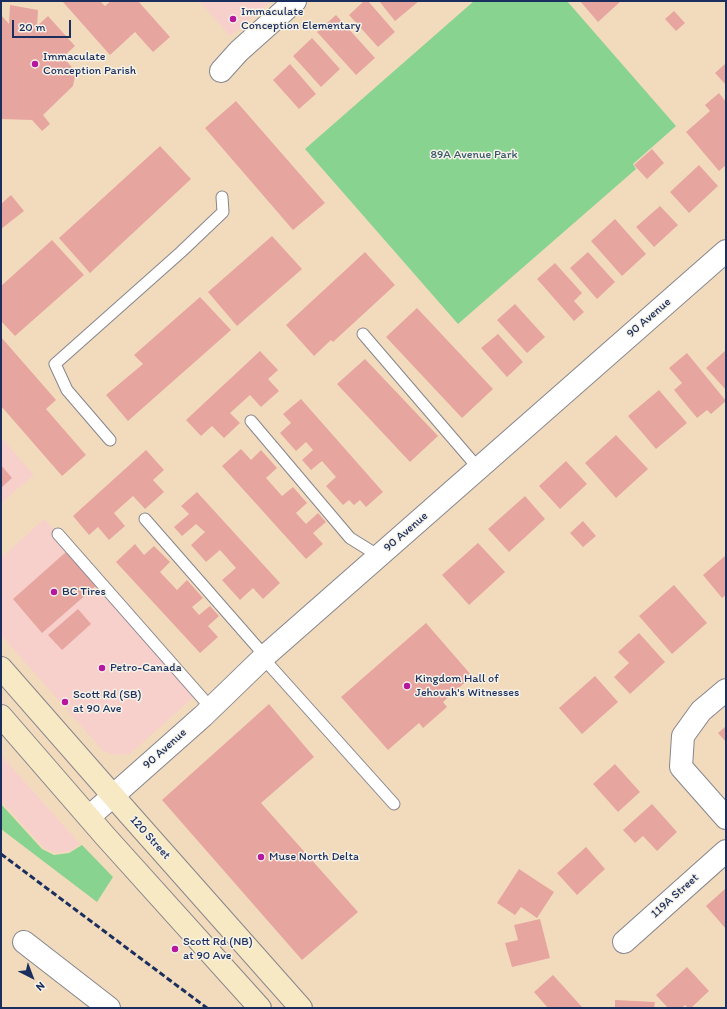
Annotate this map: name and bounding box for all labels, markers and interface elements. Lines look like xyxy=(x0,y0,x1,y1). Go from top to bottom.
place label: Immaculate Conception Elementary xyxy=(241,5,361,33)
scale bar xyxy=(14,12,73,38)
marker: Immaculate Conception Elementary xyxy=(228,14,238,24)
text: 20 m xyxy=(19,20,46,34)
place label: Immaculate Conception Parish xyxy=(43,50,136,78)
marker: Immaculate Conception Parish xyxy=(30,59,40,69)
park label: 89A Avenue Park xyxy=(430,148,518,162)
street label: 90 Avenue xyxy=(624,295,674,341)
street label: 90 Avenue xyxy=(381,509,431,555)
place label: BC Tires xyxy=(62,585,106,599)
marker: BC Tires xyxy=(49,587,59,597)
place label: Petro-Canada xyxy=(110,661,182,675)
marker: Petro-Canada xyxy=(97,663,107,673)
place label: Kingdom Hall of Jehovah's Witnesses xyxy=(415,672,519,700)
marker: Kingdom Hall of Jehovah's Witnesses xyxy=(402,681,412,691)
place label: Scott Rd (SB) at 90 Ave xyxy=(73,688,141,716)
marker: Scott Rd (SB) at 90 Ave xyxy=(60,697,70,707)
street label: 90 Avenue xyxy=(140,726,190,772)
street label: 120 Street xyxy=(127,813,173,863)
place label: Muse North Delta xyxy=(269,850,359,864)
marker: Muse North Delta xyxy=(256,852,266,862)
street label: 119A Street xyxy=(648,871,702,921)
place label: Scott Rd (NB) at 90 Ave xyxy=(183,935,253,963)
marker: Scott Rd (NB) at 90 Ave xyxy=(170,944,180,954)
north arrow xyxy=(12,957,52,997)
text: N xyxy=(33,979,47,994)

